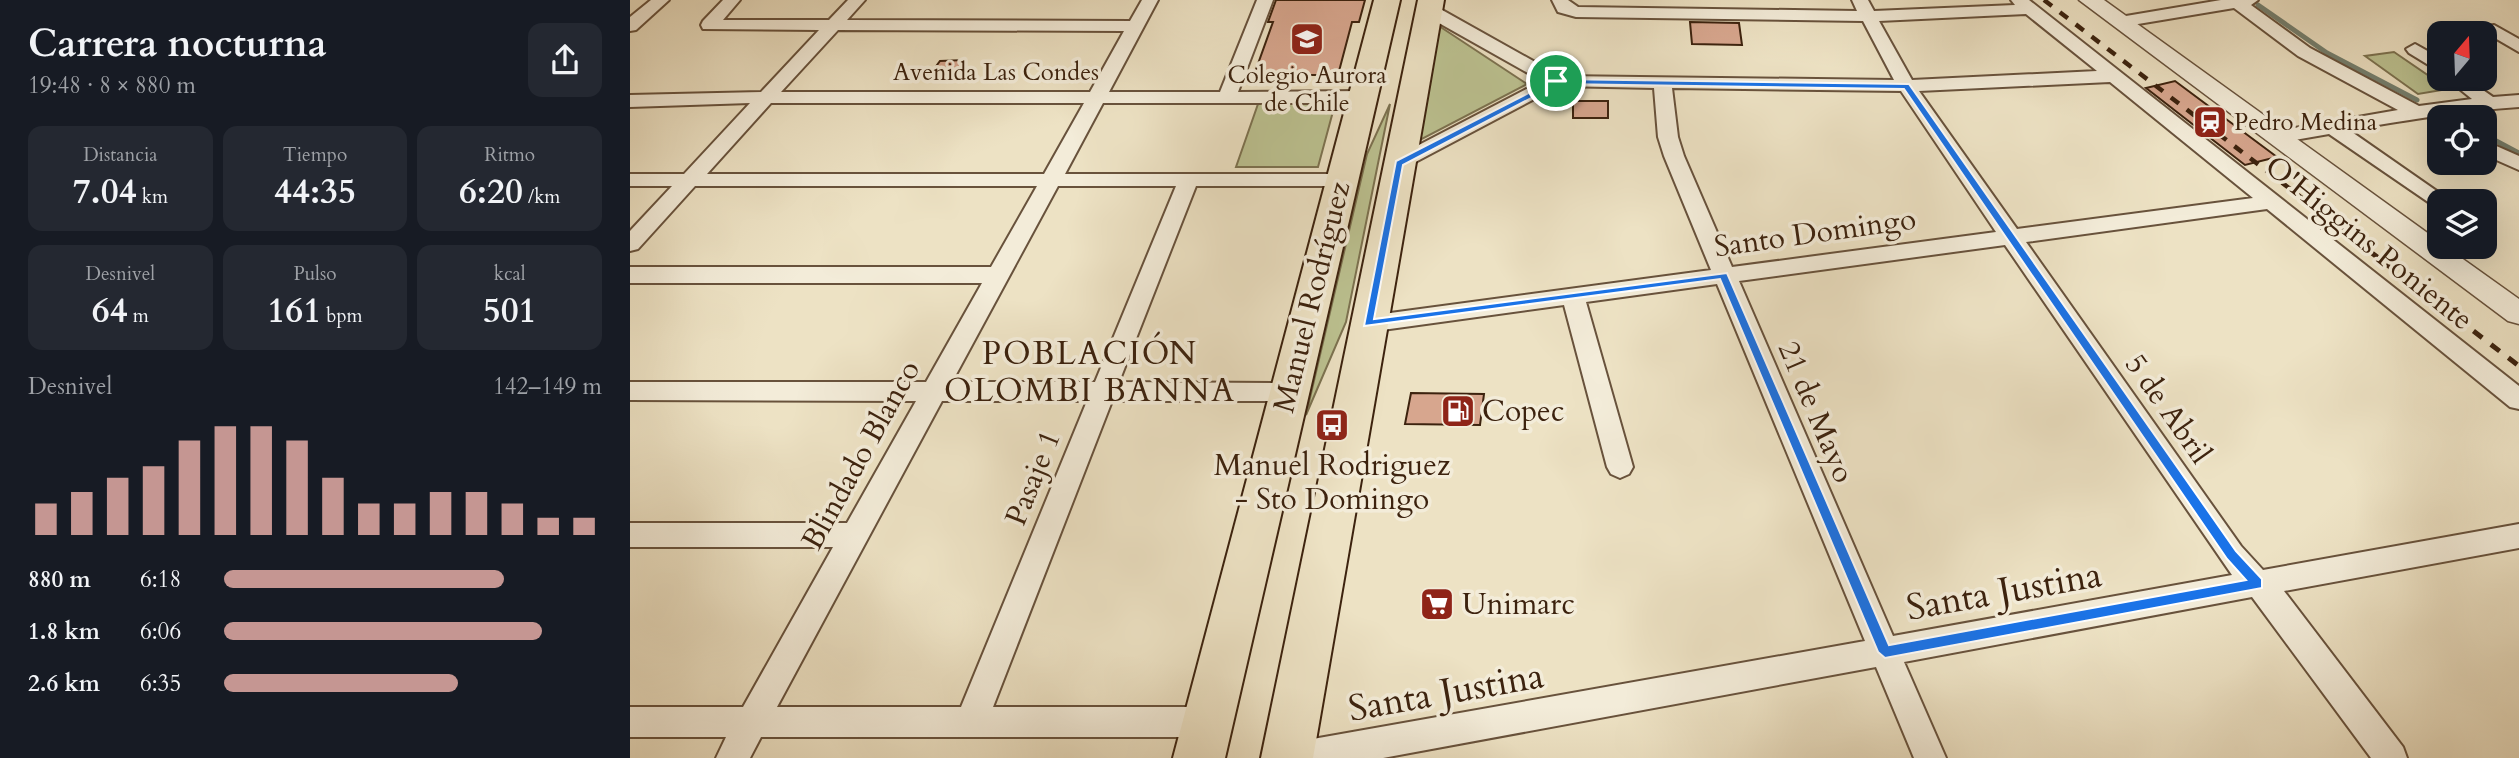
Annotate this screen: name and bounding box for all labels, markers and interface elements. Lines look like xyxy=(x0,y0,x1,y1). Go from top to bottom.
text: Carrera nocturna xyxy=(28,18,327,70)
school or university icon: Colegio Aurora de Chile xyxy=(1288,20,1326,58)
north arrow xyxy=(2427,21,2497,91)
map controls xyxy=(2427,21,2497,259)
button: share xyxy=(528,23,602,97)
pin xyxy=(1526,51,1586,111)
street label: Avenida Las Condes xyxy=(893,56,1099,89)
place label: Colegio Aurora de Chile xyxy=(1227,59,1387,120)
icon: arrive xyxy=(1537,62,1575,100)
text: 19:48 · 8 × 880 m xyxy=(28,70,196,101)
station icon: Pedro Medina xyxy=(2191,103,2229,141)
button: locate xyxy=(2427,105,2497,175)
place label: Pedro Medina xyxy=(2234,106,2378,139)
text: Distancia xyxy=(83,142,158,168)
text: Tiempo xyxy=(283,142,347,168)
text: Ritmo xyxy=(484,142,535,168)
street label: O'Higgins Poniente xyxy=(2256,146,2482,340)
text: 7.04 xyxy=(73,168,137,216)
text: 44:35 xyxy=(274,168,356,216)
text: 6:20 xyxy=(459,168,523,216)
street label: Manuel Rodríguez xyxy=(1263,177,1361,417)
text: km xyxy=(137,184,168,210)
text: /km xyxy=(523,184,560,210)
button: layers xyxy=(2427,189,2497,259)
street label: Santo Domingo xyxy=(1711,199,1919,267)
text: Desnivel xyxy=(86,261,155,287)
text: Pulso xyxy=(293,261,337,287)
text: kcal xyxy=(494,261,526,287)
text: 64 xyxy=(92,287,128,335)
text: 161 xyxy=(267,287,321,335)
text: 501 xyxy=(483,287,537,335)
text: m xyxy=(128,303,149,329)
text: bpm xyxy=(321,303,363,329)
district label: POBLACIÓN OLOMBI BANNA xyxy=(944,331,1236,413)
street label: 21 de Mayo xyxy=(1768,335,1864,489)
street label: 5 de Abril xyxy=(2115,346,2221,472)
street label: Blindado Blanco xyxy=(792,353,930,557)
text: Desnivel xyxy=(28,371,112,402)
text: 142–149 m xyxy=(493,371,602,402)
place label: Copec xyxy=(1482,391,1564,432)
fuel station icon: Copec xyxy=(1439,392,1477,430)
bus stop icon: Manuel Rodriguez - Sto Domingo xyxy=(1313,406,1351,444)
street label: Pasaje 1 xyxy=(995,424,1071,532)
place label: Manuel Rodriguez - Sto Domingo xyxy=(1214,445,1451,520)
street label: Santa Justina xyxy=(1902,549,2106,633)
text: 880 m xyxy=(28,564,91,595)
text: 6:18 xyxy=(140,564,181,595)
place label: Unimarc xyxy=(1462,584,1575,625)
supermarket icon: Unimarc xyxy=(1418,585,1456,623)
text: 1.8 km xyxy=(28,616,100,647)
text: 6:06 xyxy=(140,616,181,647)
street label: Santa Justina xyxy=(1344,650,1548,734)
text: 2.6 km xyxy=(28,668,100,699)
text: 6:35 xyxy=(140,668,181,699)

